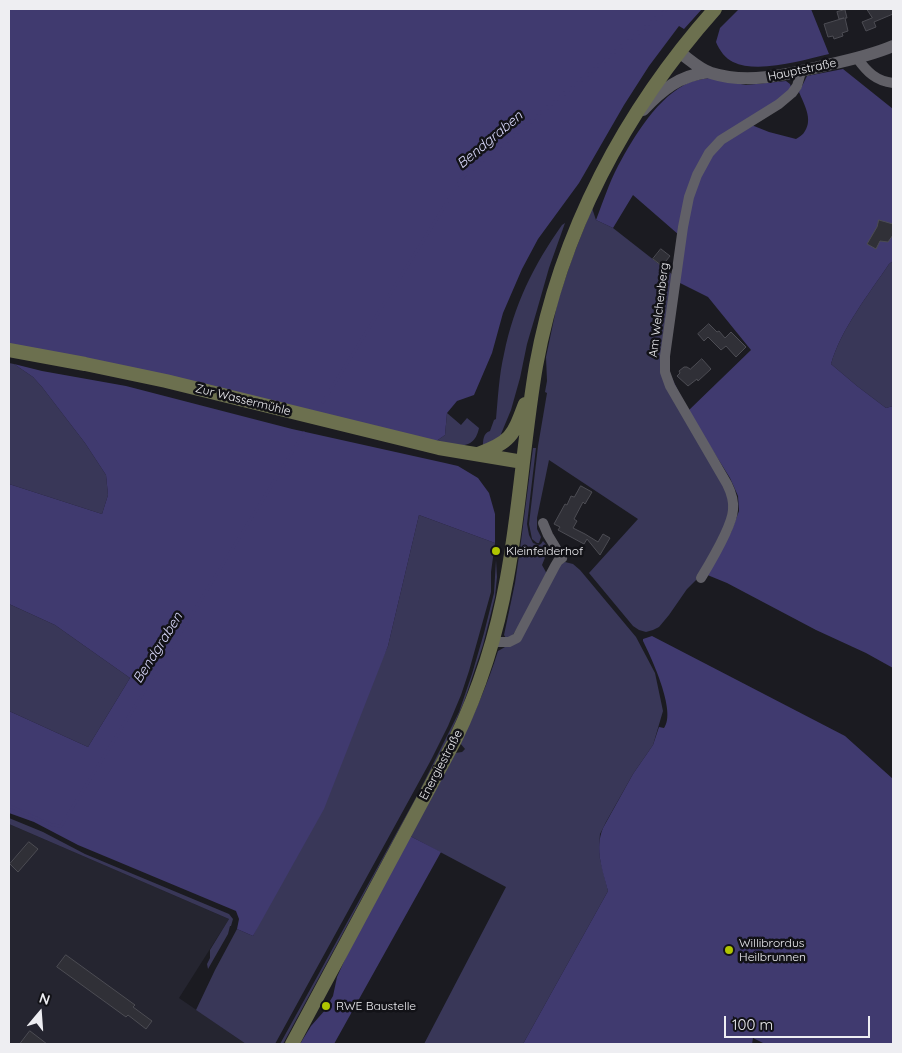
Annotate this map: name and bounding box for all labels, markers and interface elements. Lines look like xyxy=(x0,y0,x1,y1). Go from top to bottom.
street label: Hauptstraße xyxy=(766,56,838,84)
water label: Bendgraben xyxy=(454,108,526,172)
street label: Am Welchenberg xyxy=(646,262,672,358)
street label: Zur Wassermühle xyxy=(194,381,292,419)
place label: Kleinfelderhof xyxy=(506,544,583,558)
marker: Kleinfelderhof xyxy=(490,545,502,557)
water label: Bendgraben xyxy=(130,609,186,687)
street label: Energiestraße xyxy=(416,727,466,803)
place label: Willibrordus Heilbrunnen xyxy=(739,936,806,964)
marker: Willibrordus Heilbrunnen xyxy=(723,944,735,956)
north arrow xyxy=(15,988,65,1038)
text: N xyxy=(37,989,52,1009)
place label: RWE Baustelle xyxy=(336,999,416,1013)
marker: RWE Baustelle xyxy=(320,1000,332,1012)
scale bar xyxy=(727,1006,873,1038)
text: 100 m xyxy=(732,1015,773,1034)

